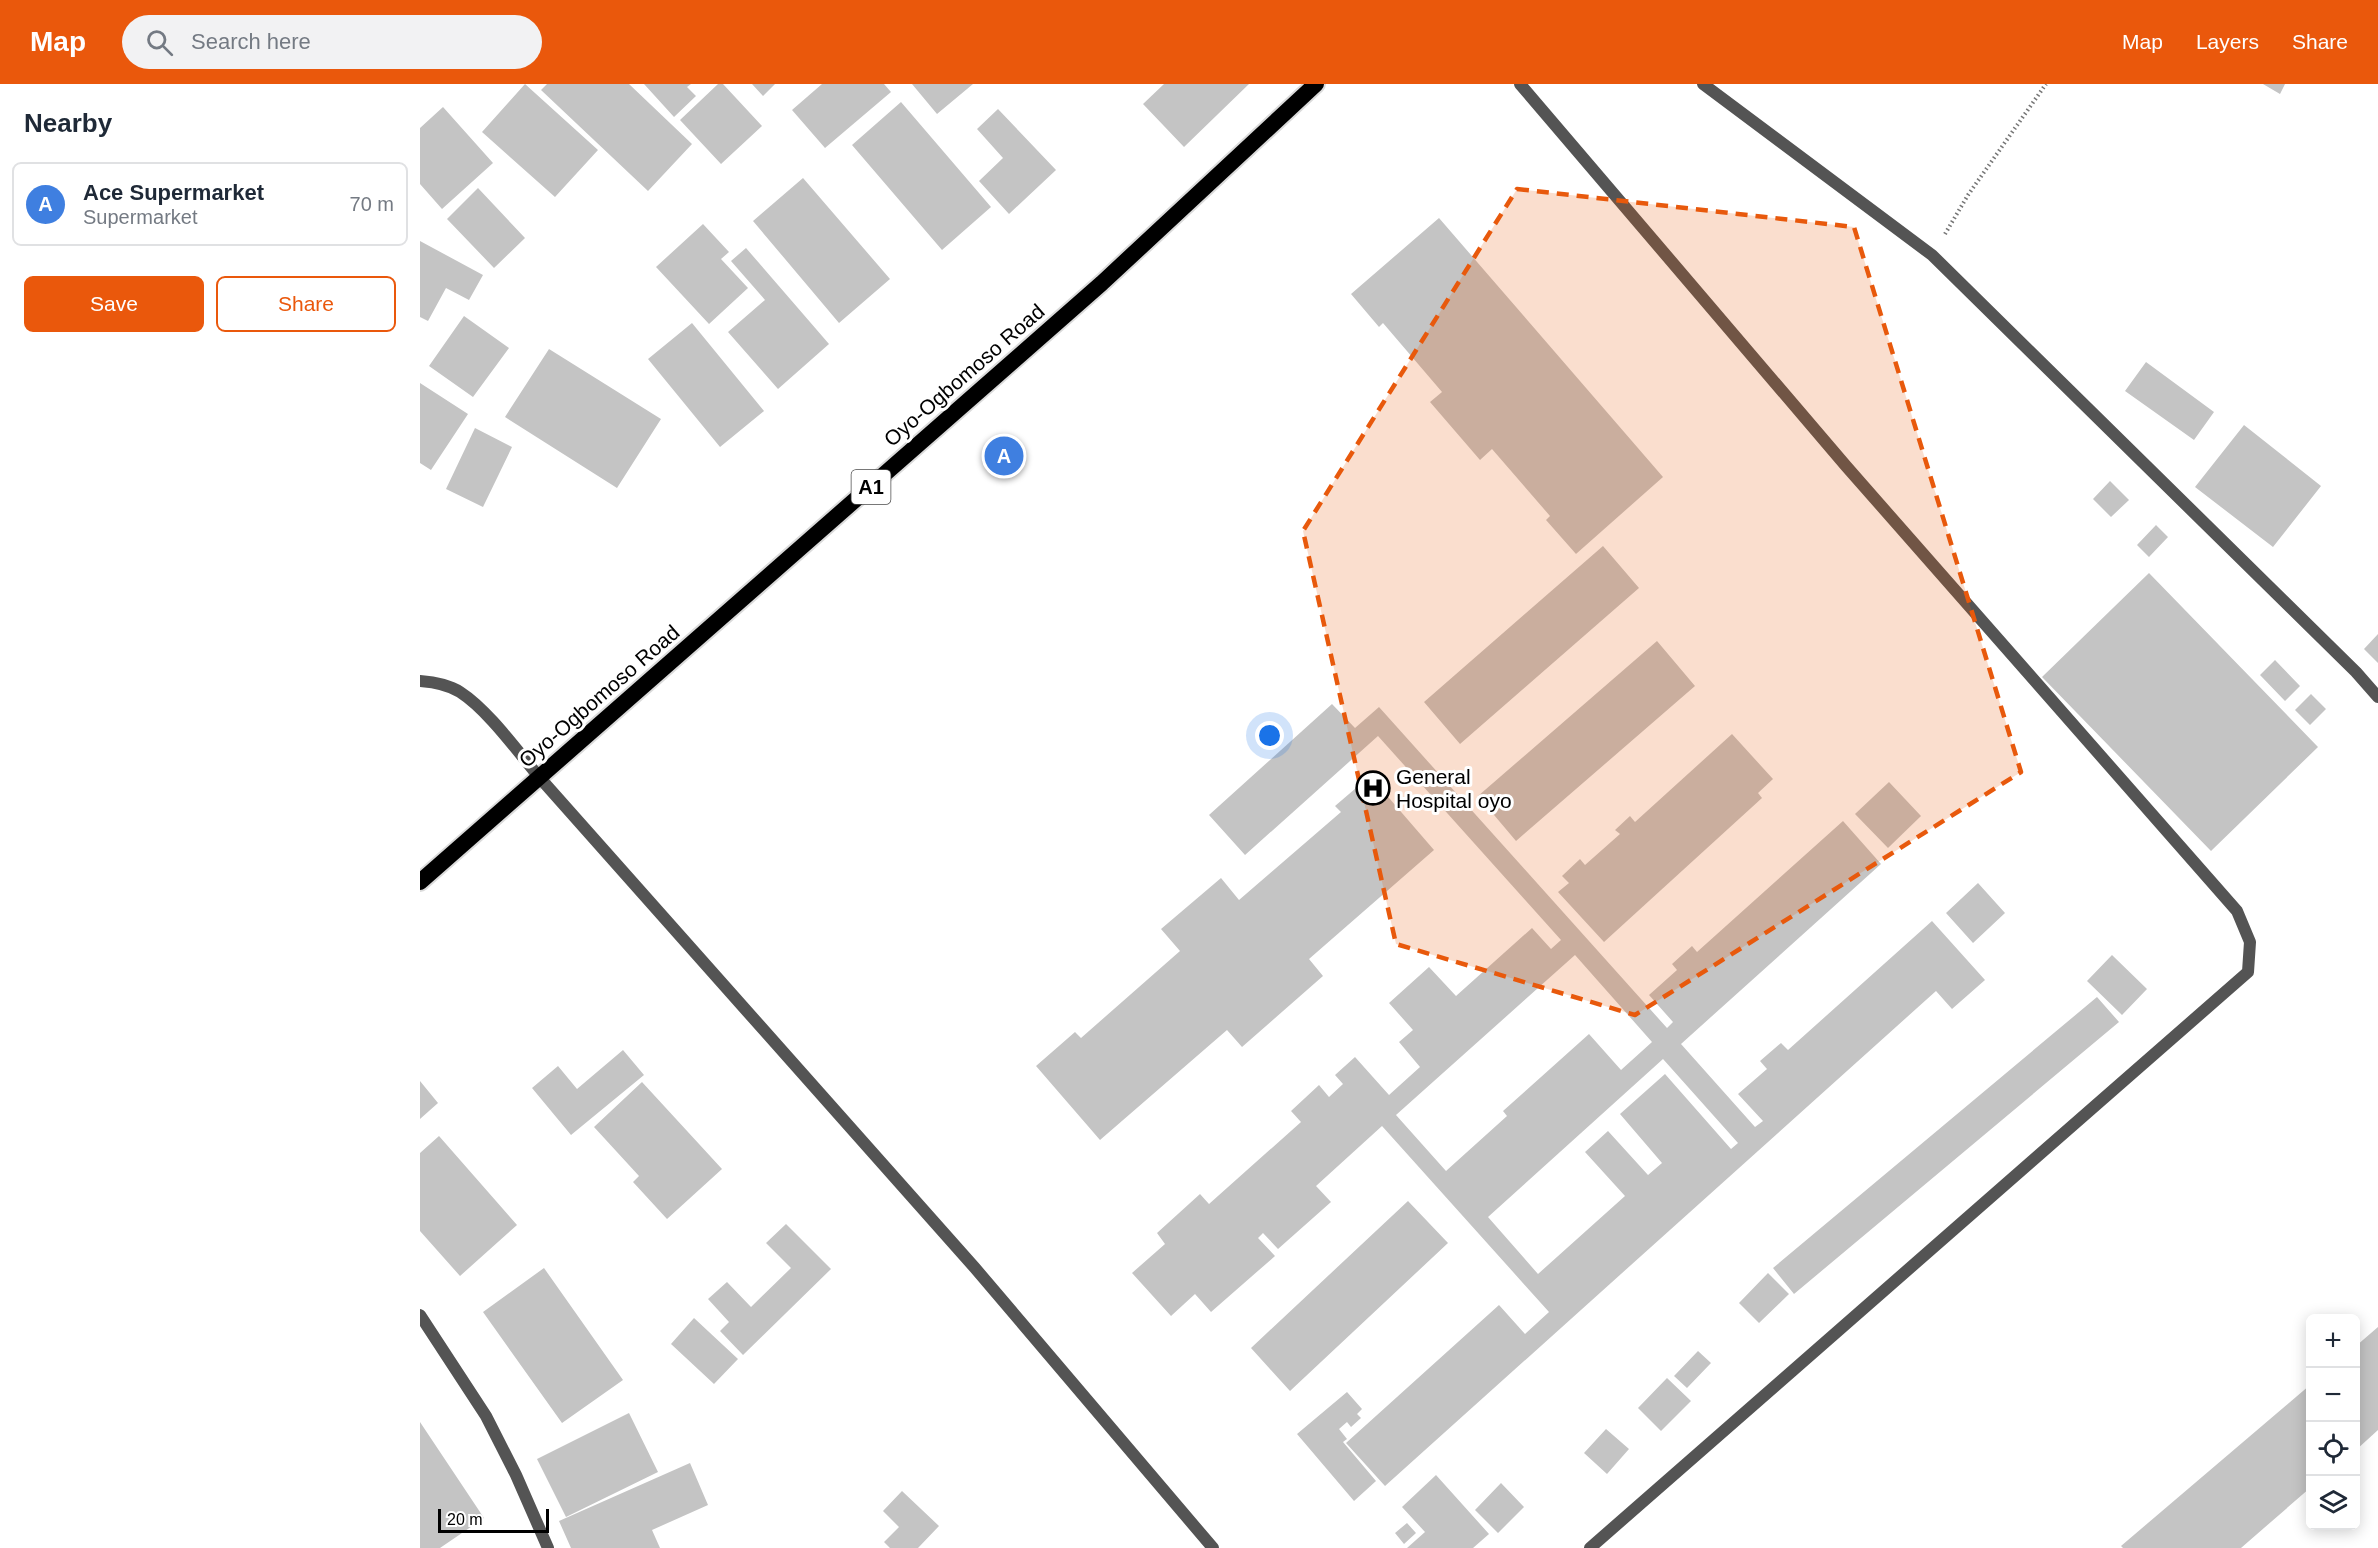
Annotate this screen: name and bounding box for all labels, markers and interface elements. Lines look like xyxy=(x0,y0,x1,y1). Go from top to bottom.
search box xyxy=(122,15,542,69)
text: Map xyxy=(30,26,86,57)
icon: search xyxy=(143,26,176,59)
text: Search here xyxy=(191,29,311,54)
text: Map xyxy=(2122,30,2163,53)
text: Layers xyxy=(2196,30,2259,53)
text: Share xyxy=(2292,30,2348,53)
text: Nearby xyxy=(24,108,112,138)
text: Ace Supermarket xyxy=(83,180,264,205)
text: A xyxy=(38,193,53,215)
text: 70 m xyxy=(350,193,394,215)
text: Supermarket xyxy=(83,206,198,228)
button: Save xyxy=(24,276,204,332)
button: Share xyxy=(216,276,396,332)
street label: Oyo-Ogbomoso Road xyxy=(879,299,1049,451)
pin: A xyxy=(984,434,1024,478)
road number: A1 xyxy=(852,470,890,504)
street label: Oyo-Ogbomoso Road xyxy=(514,620,684,772)
your location xyxy=(1255,721,1284,750)
place label: General Hospital oyo xyxy=(1396,765,1512,812)
hospital icon: General Hospital oyo xyxy=(1355,770,1391,806)
map controls xyxy=(2306,1314,2360,1530)
button: + xyxy=(2306,1314,2360,1368)
button: − xyxy=(2306,1368,2360,1422)
button: locate xyxy=(2306,1422,2360,1476)
button: layers xyxy=(2306,1476,2360,1530)
scale bar xyxy=(438,1506,549,1534)
text: 20 m xyxy=(447,1511,483,1528)

